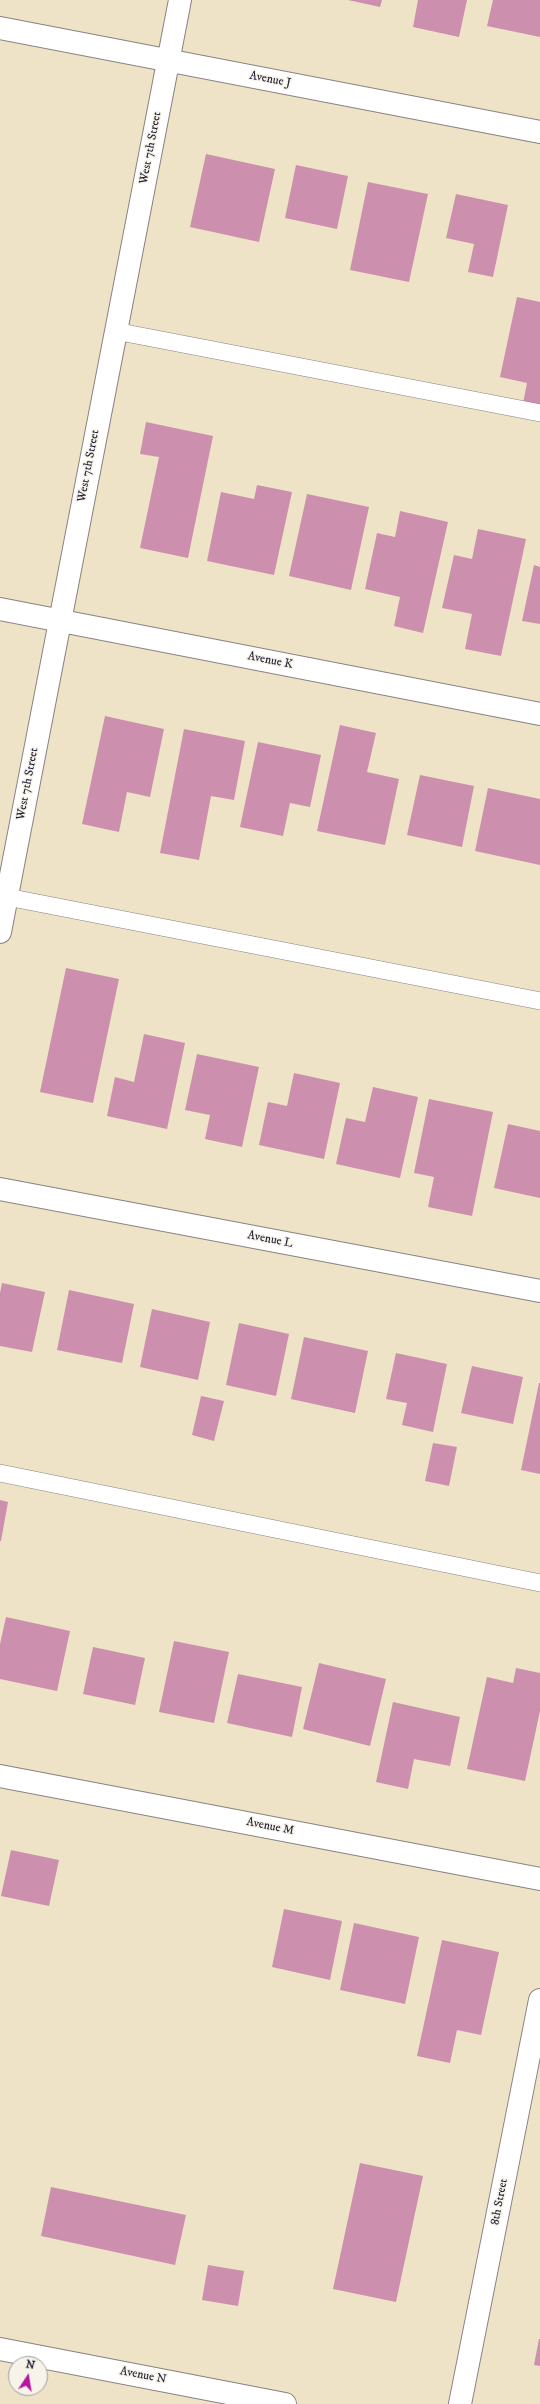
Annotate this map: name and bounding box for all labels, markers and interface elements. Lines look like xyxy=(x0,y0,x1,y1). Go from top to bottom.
street label: Avenue J xyxy=(248,69,292,91)
street label: West 7th Street xyxy=(137,111,165,185)
street label: West 7th Street xyxy=(75,429,103,503)
street label: Avenue K xyxy=(246,650,294,672)
street label: West 7th Street xyxy=(14,747,42,821)
street label: Avenue L xyxy=(246,1229,294,1251)
street label: Avenue M xyxy=(245,1815,295,1839)
street label: 8th Street xyxy=(488,2178,512,2226)
north arrow xyxy=(8,2356,48,2396)
text: N xyxy=(24,2357,36,2373)
street label: Avenue N xyxy=(119,2364,167,2388)

